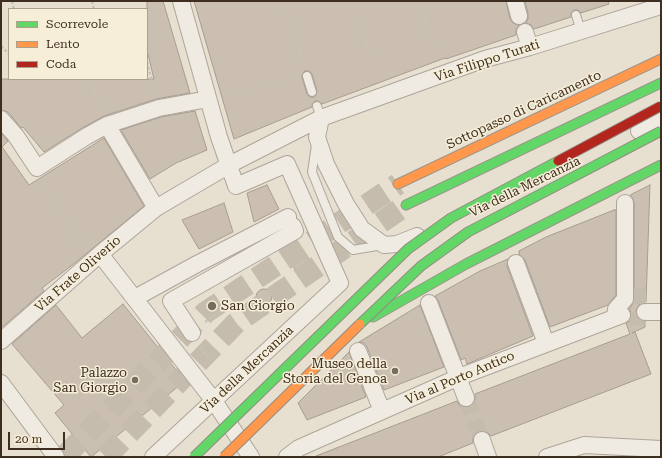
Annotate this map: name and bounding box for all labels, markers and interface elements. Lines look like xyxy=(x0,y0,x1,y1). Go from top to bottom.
legend xyxy=(8,8,148,80)
text: Scorrevole xyxy=(46,17,108,31)
text: Lento xyxy=(46,37,80,51)
street label: Via Filippo Turati xyxy=(432,37,542,85)
text: Coda xyxy=(46,57,76,71)
street label: Sottopasso di Caricamento xyxy=(444,67,604,153)
street label: Via della Mercanzia xyxy=(467,153,583,221)
street label: Via Frate Oliverio xyxy=(32,232,124,316)
place label: San Giorgio xyxy=(221,298,295,314)
marker: San Giorgio xyxy=(206,300,218,312)
street label: Via della Mercanzia xyxy=(197,323,297,417)
street label: Via al Porto Antico xyxy=(403,348,517,408)
place label: Museo della Storia del Genoa xyxy=(283,356,387,387)
place label: Palazzo San Giorgio xyxy=(53,365,127,396)
marker: Museo della Storia del Genoa xyxy=(390,366,400,376)
marker: Palazzo San Giorgio xyxy=(130,375,140,385)
scale bar xyxy=(10,424,67,450)
text: 20 m xyxy=(15,432,42,446)

